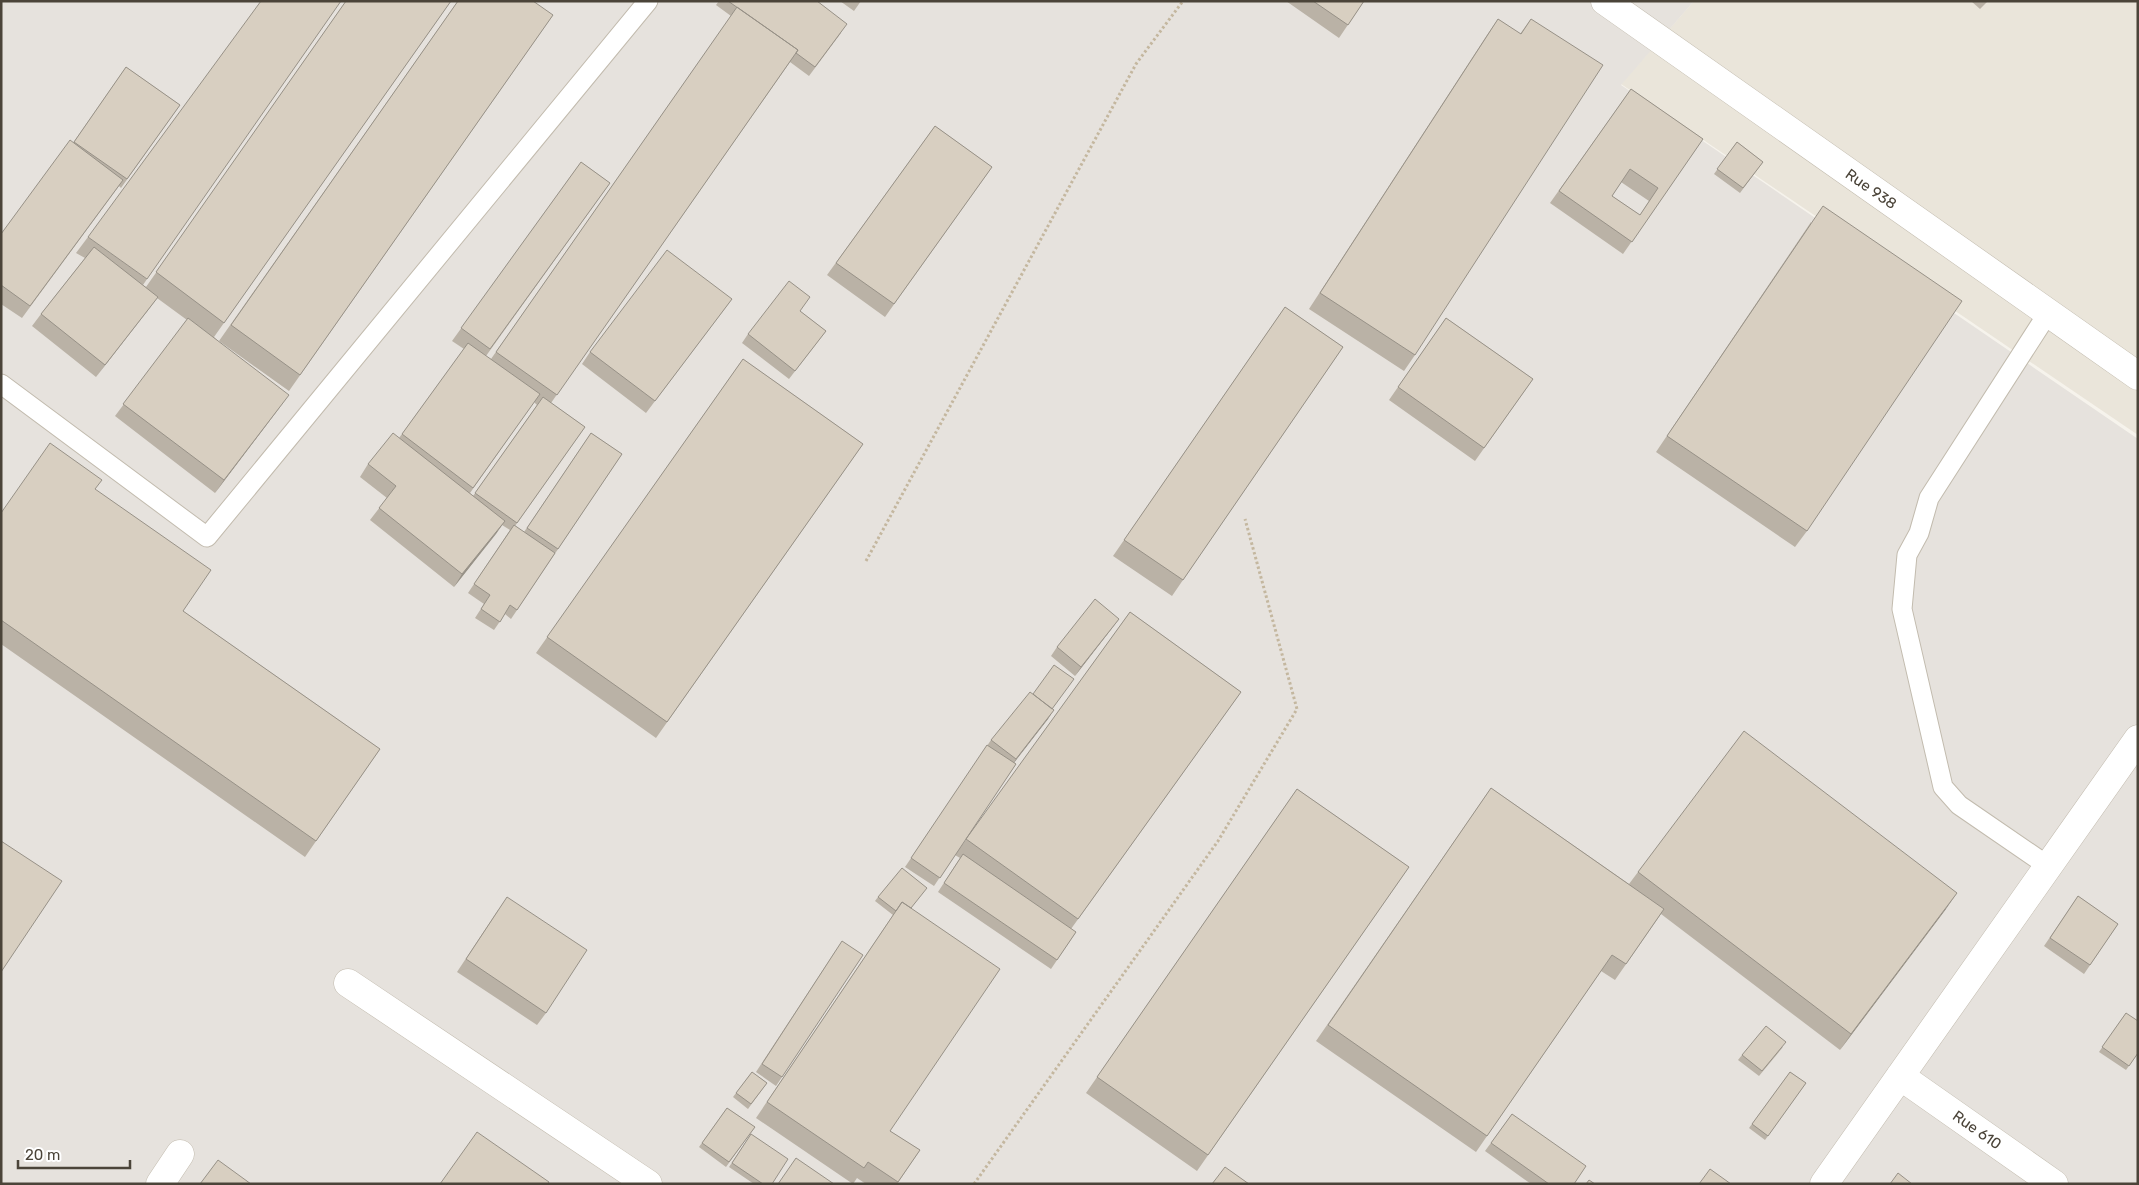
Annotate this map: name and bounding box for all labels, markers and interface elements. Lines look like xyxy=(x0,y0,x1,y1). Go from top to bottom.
street label: Rue 938 xyxy=(1842,165,1900,213)
street label: Rue 610 xyxy=(1949,1107,2005,1153)
scale bar xyxy=(18,1138,130,1170)
text: 20 m xyxy=(25,1146,60,1164)

